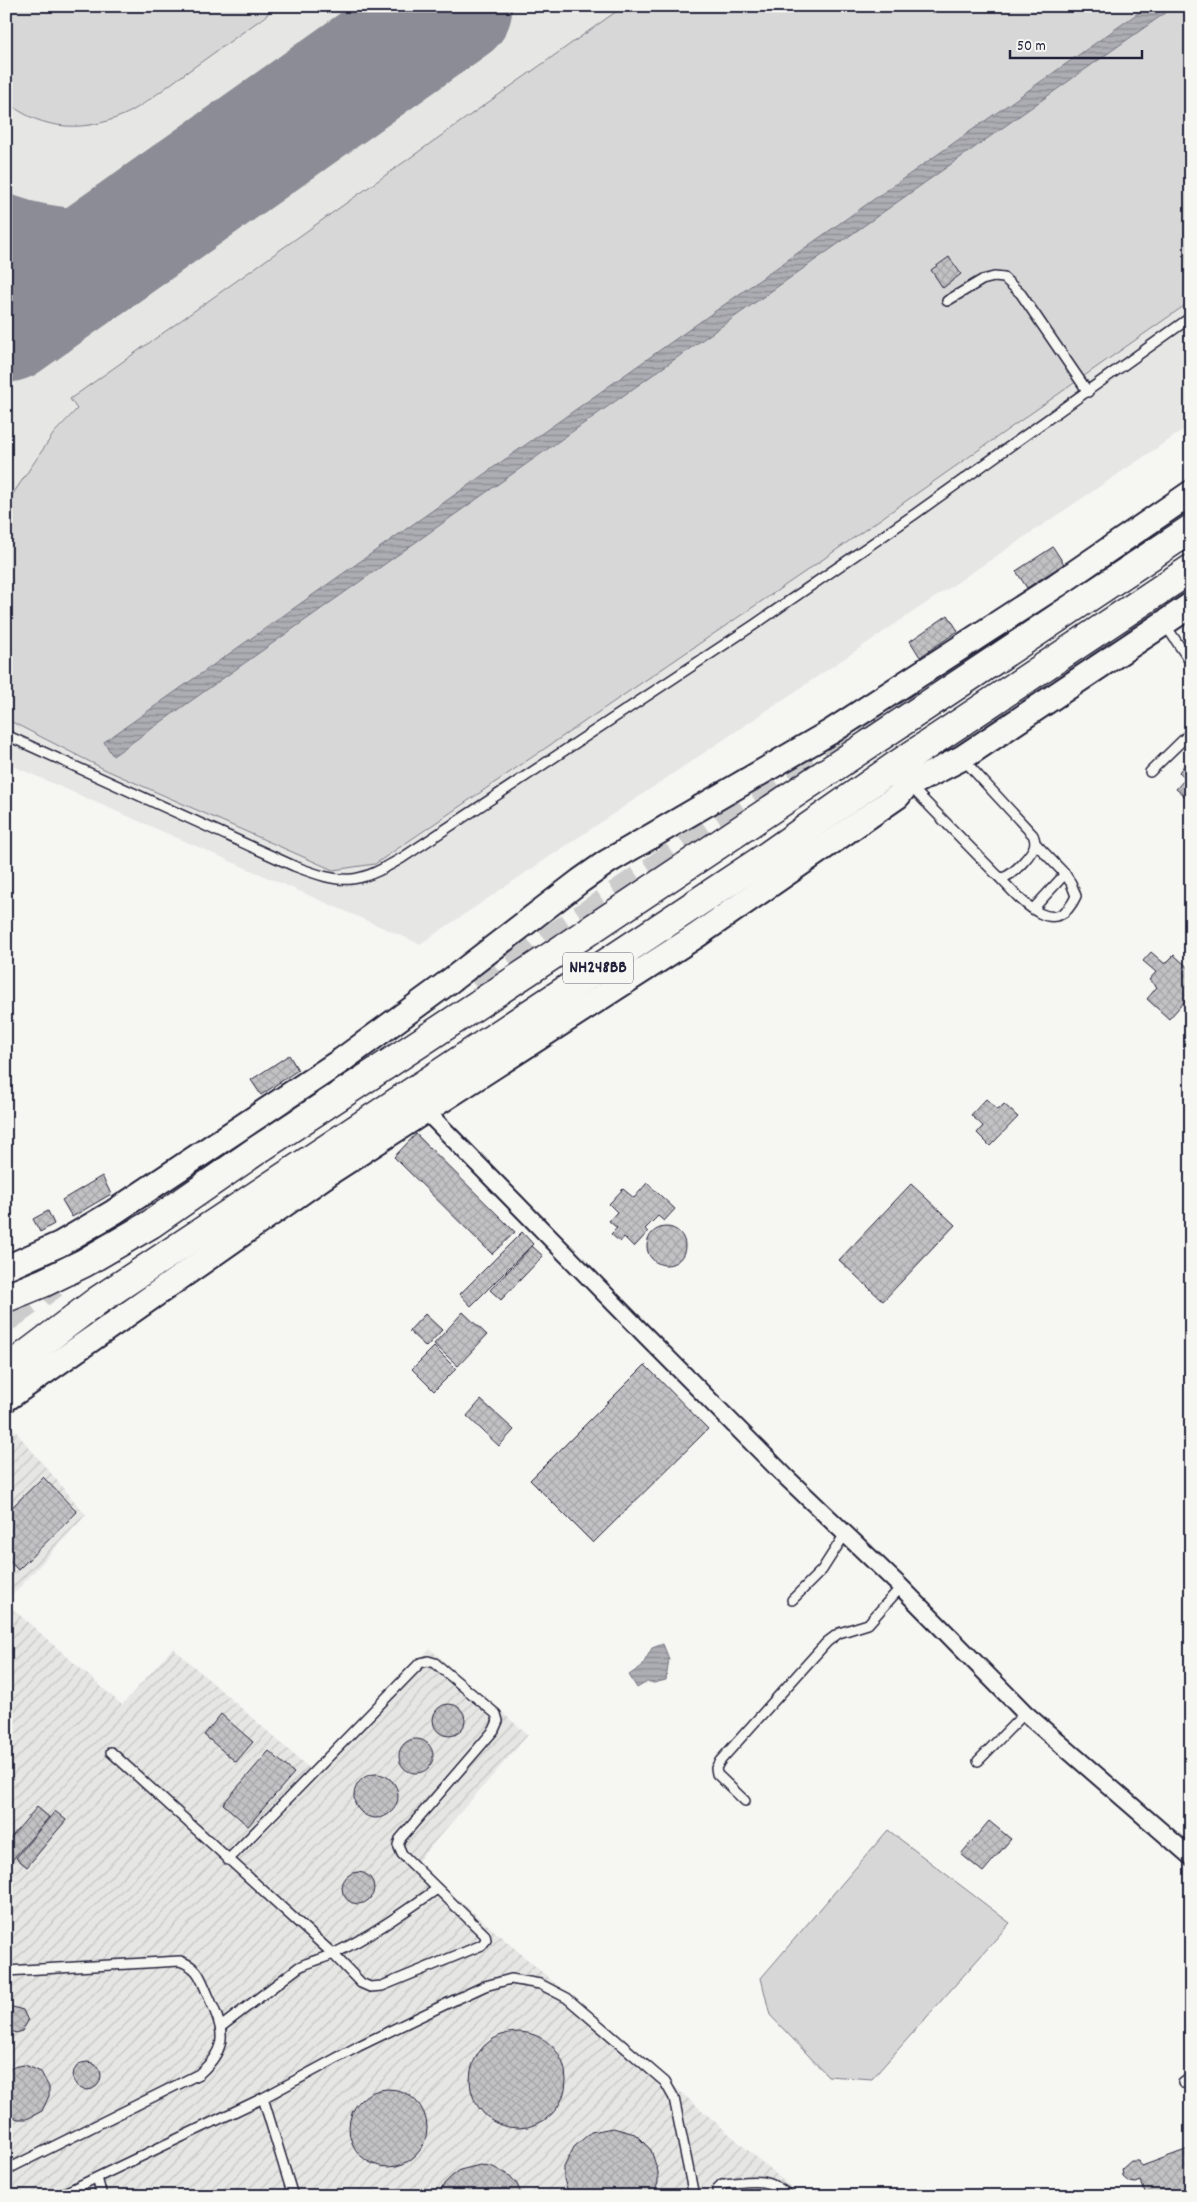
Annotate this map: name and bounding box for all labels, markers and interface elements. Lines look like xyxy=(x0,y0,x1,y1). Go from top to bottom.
scale bar xyxy=(1010,28,1142,60)
text: 50 m xyxy=(1017,36,1046,58)
road number: NH248BB xyxy=(563,952,633,984)

